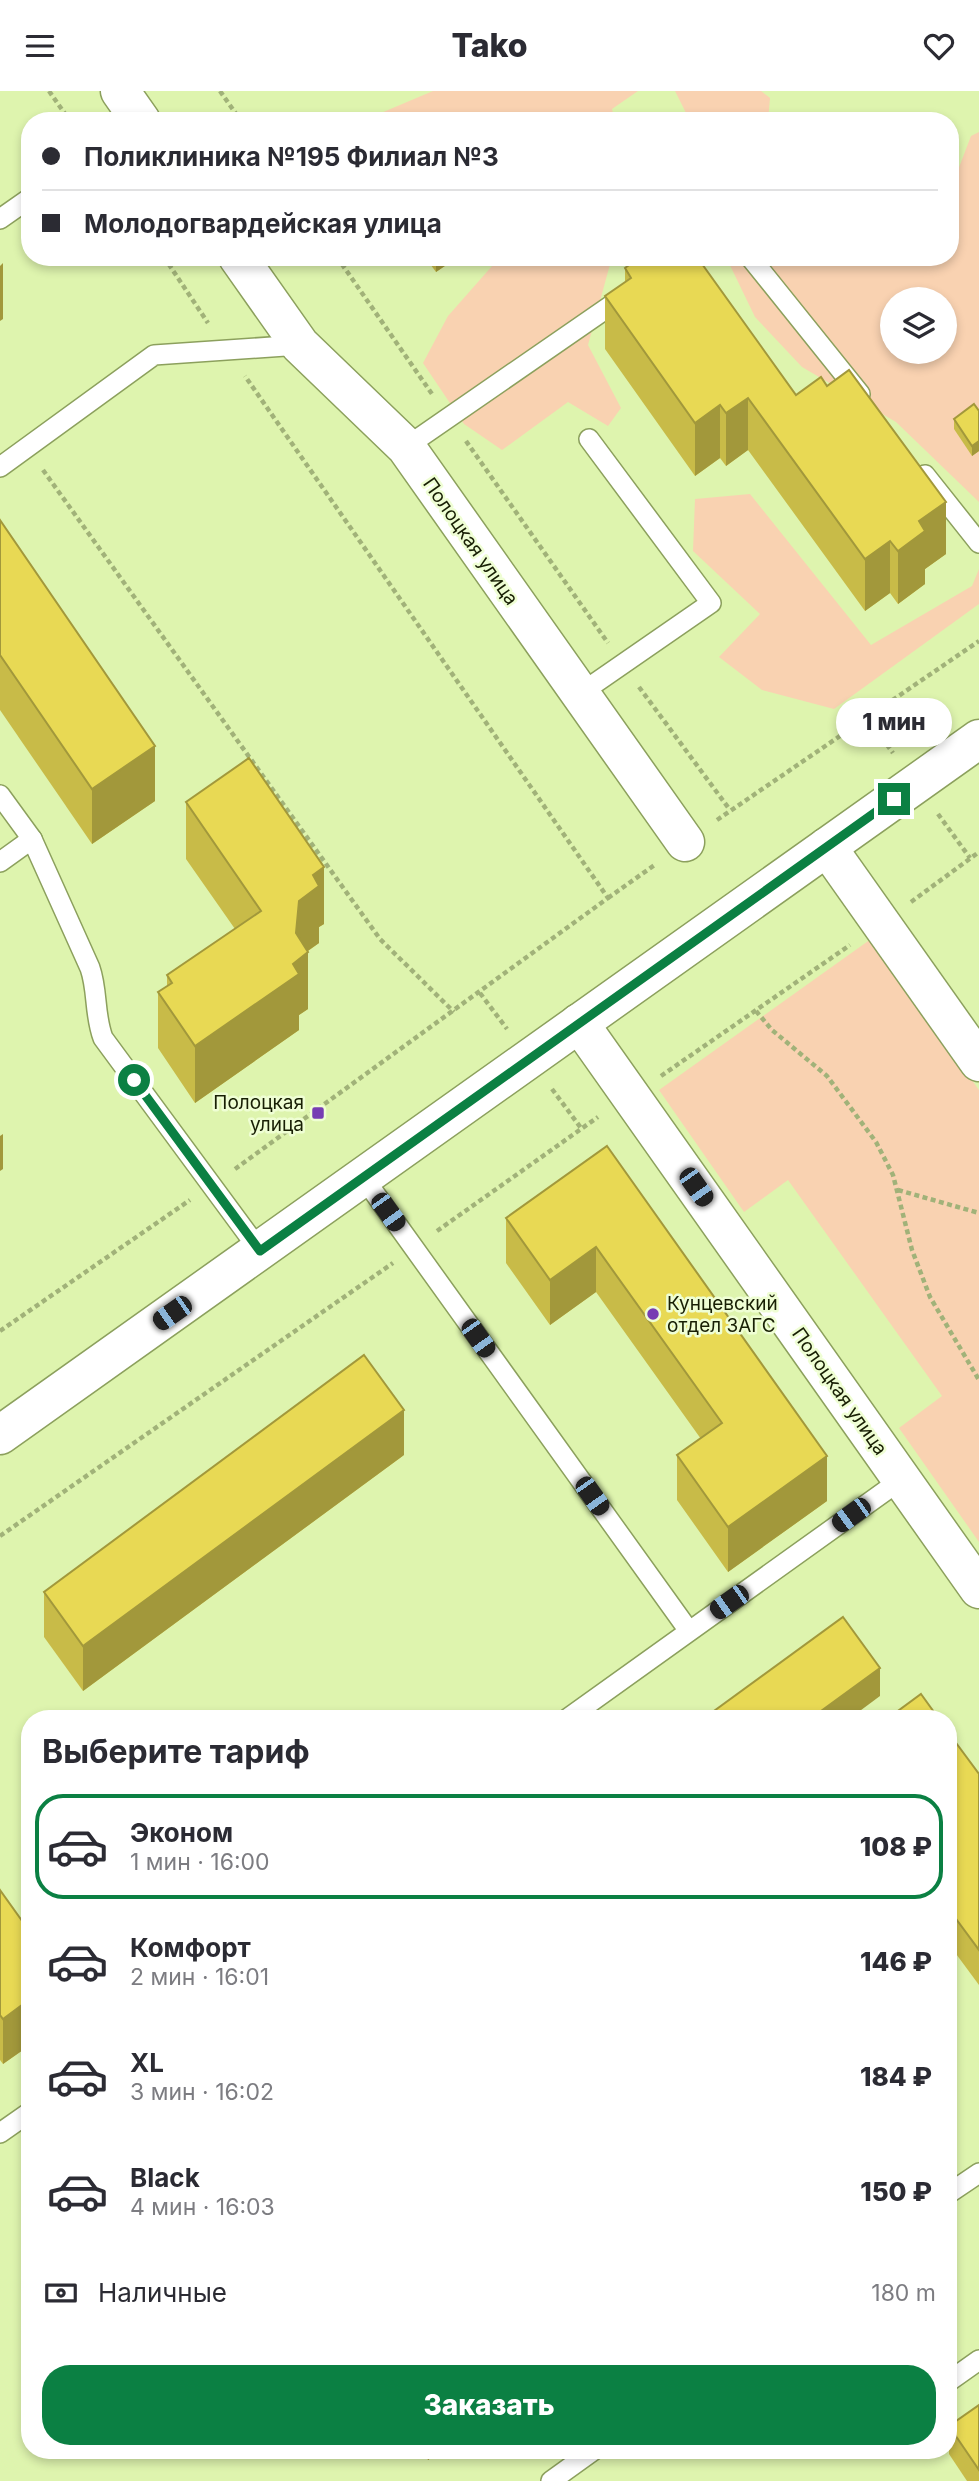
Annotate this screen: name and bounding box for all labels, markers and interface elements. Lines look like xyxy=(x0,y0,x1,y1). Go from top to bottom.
text: Tako xyxy=(451,26,528,65)
icon: menu xyxy=(21,27,59,65)
icon: heart xyxy=(920,27,958,65)
text: Поликлиника №195 Филиал №3 xyxy=(84,141,499,172)
text: Молодогвардейская улица xyxy=(84,208,442,239)
map controls xyxy=(880,287,957,364)
button: layers xyxy=(880,287,957,364)
street label: Полоцкая улица xyxy=(418,473,523,609)
callout: 1 мин xyxy=(836,697,952,747)
text: 1 мин xyxy=(862,708,926,736)
route end xyxy=(878,783,910,815)
route start xyxy=(118,1064,150,1096)
place label: Полоцкая улица xyxy=(213,1091,304,1136)
marker: Полоцкая улица xyxy=(310,1105,326,1121)
car xyxy=(676,1164,717,1210)
car xyxy=(368,1189,409,1235)
car xyxy=(149,1292,196,1334)
place label: Кунцевский отдел ЗАГС xyxy=(667,1292,778,1337)
marker: Кунцевский отдел ЗАГС xyxy=(645,1306,661,1322)
car xyxy=(458,1315,499,1361)
street label: Полоцкая улица xyxy=(787,1323,892,1459)
car xyxy=(572,1473,613,1519)
car xyxy=(828,1494,875,1536)
car xyxy=(706,1581,753,1623)
text: Выберите тариф xyxy=(42,1732,310,1771)
icon: car xyxy=(46,1815,109,1878)
text: Эконом xyxy=(130,1817,233,1848)
text: 108 ₽ xyxy=(860,1831,932,1862)
text: 1 мин · 16:00 xyxy=(130,1848,270,1876)
icon: car xyxy=(46,1930,109,1993)
text: Комфорт xyxy=(130,1932,251,1963)
text: 146 ₽ xyxy=(860,1946,932,1977)
text: 2 мин · 16:01 xyxy=(130,1963,269,1991)
icon: car xyxy=(46,2045,109,2108)
text: XL xyxy=(130,2047,164,2078)
text: 184 ₽ xyxy=(860,2061,932,2092)
text: 3 мин · 16:02 xyxy=(130,2078,274,2106)
icon: car xyxy=(46,2160,109,2223)
text: Black xyxy=(130,2162,200,2193)
text: 150 ₽ xyxy=(860,2176,932,2207)
text: 4 мин · 16:03 xyxy=(130,2193,275,2221)
icon: cash xyxy=(42,2274,80,2312)
text: Наличные xyxy=(98,2277,227,2308)
text: 180 m xyxy=(871,2279,936,2307)
button: Заказать xyxy=(42,2365,936,2445)

